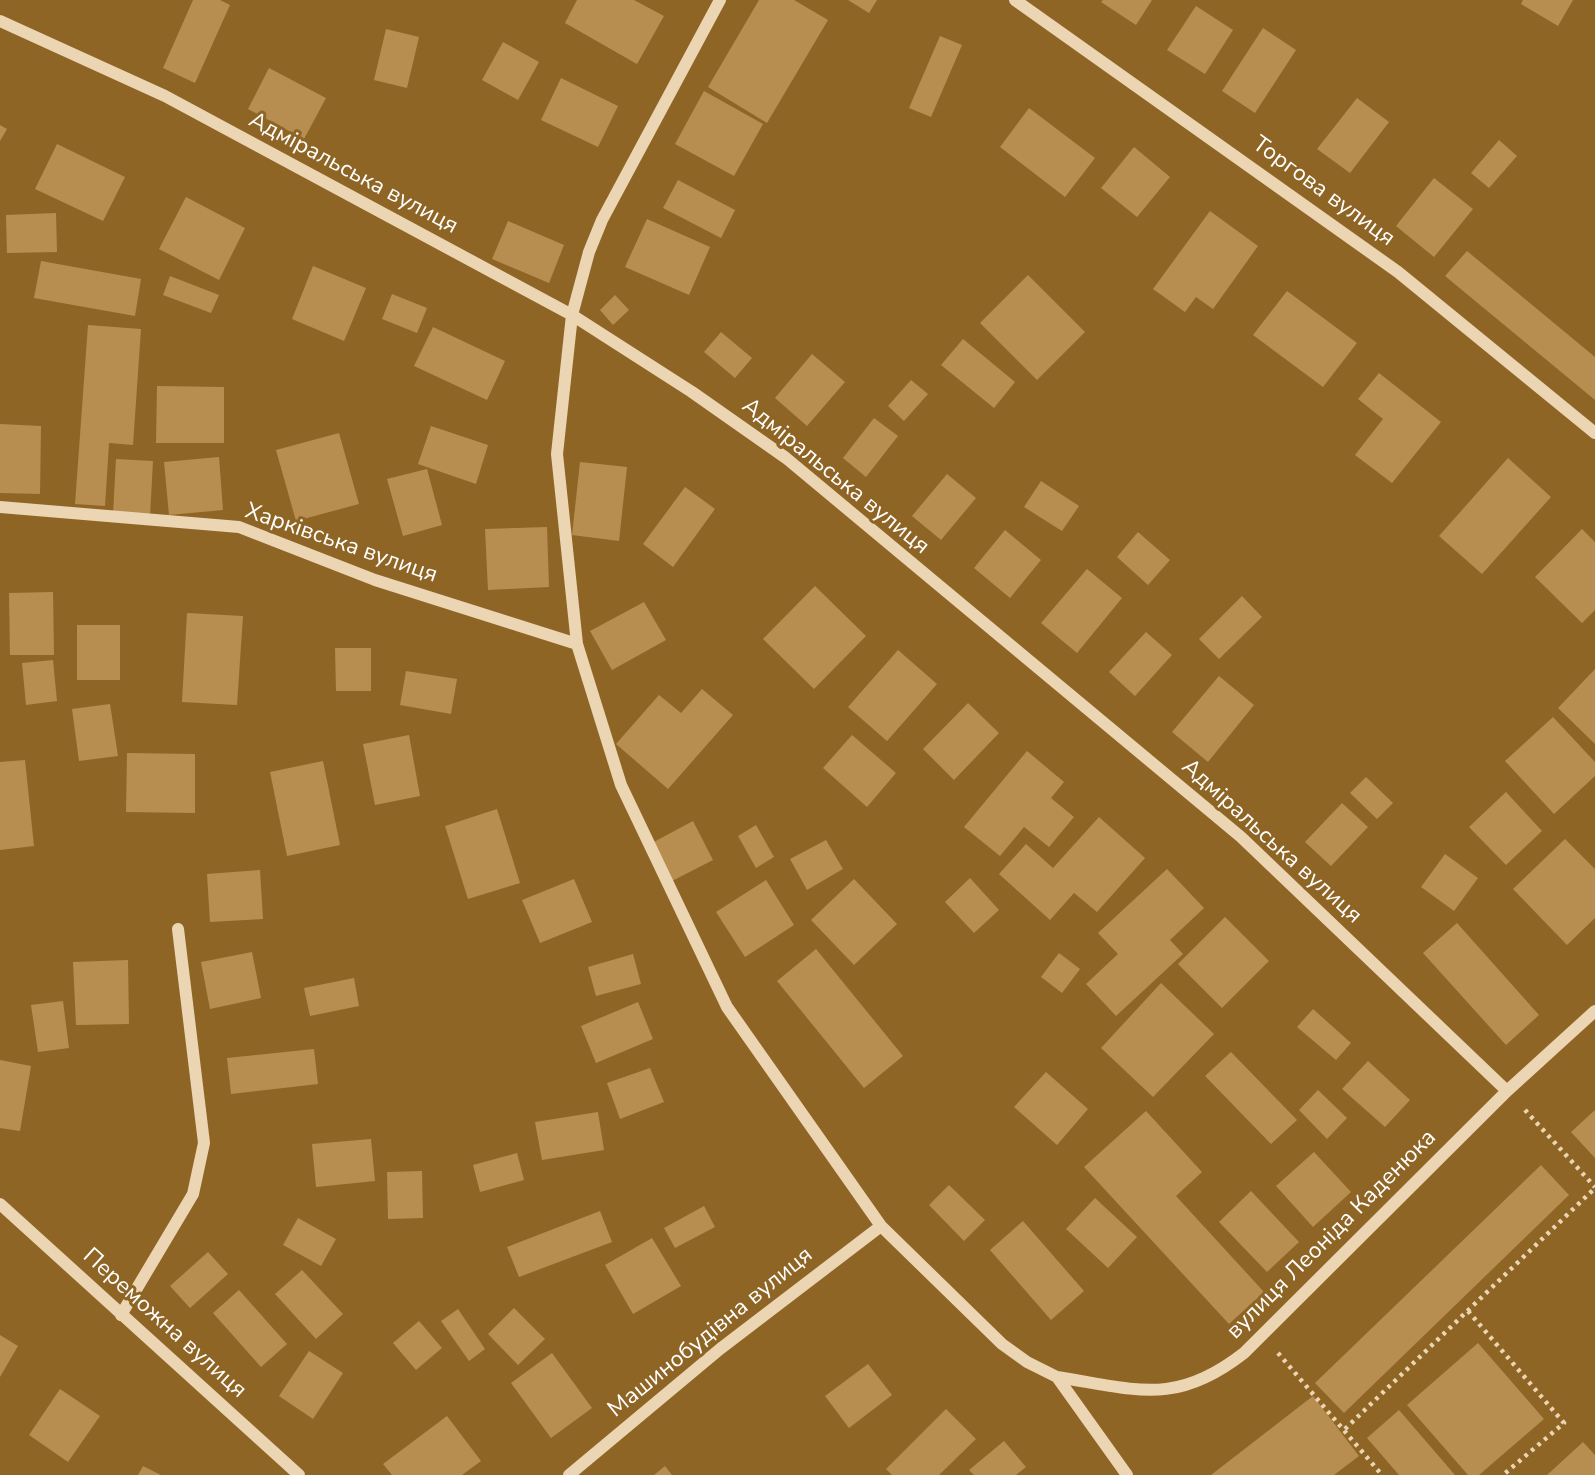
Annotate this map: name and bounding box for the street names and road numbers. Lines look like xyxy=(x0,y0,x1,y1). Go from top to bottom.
street label: Адміральська вулиця xyxy=(244,107,462,241)
street label: Торгова вулиця xyxy=(1246,131,1400,253)
street label: Адміральська вулиця xyxy=(736,393,934,561)
street label: Харківська вулиця xyxy=(241,498,441,590)
street label: Адміральська вулиця xyxy=(1175,754,1367,930)
street label: вулиця Леоніда Каденюка xyxy=(1221,1124,1443,1346)
street label: Машинобудівна вулиця xyxy=(603,1242,819,1424)
street label: Переможна вулиця xyxy=(76,1243,252,1405)

